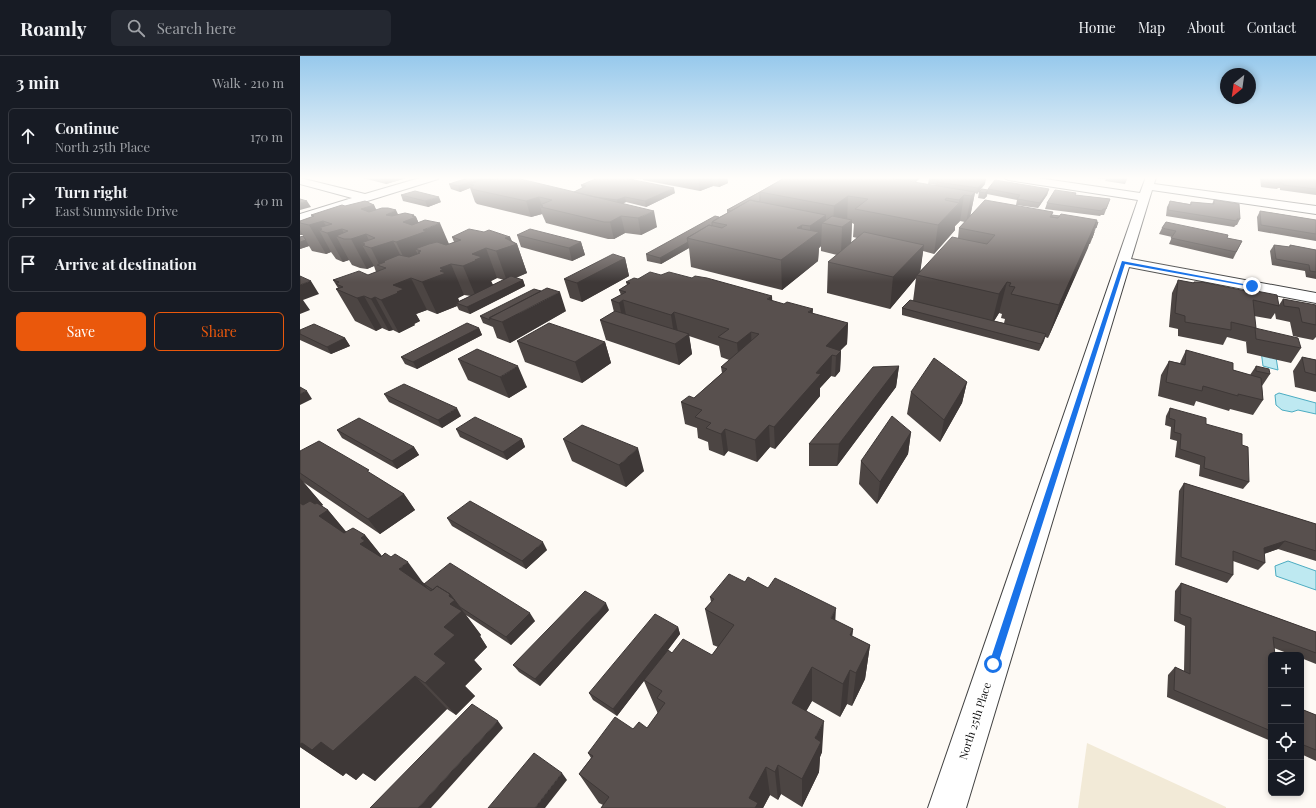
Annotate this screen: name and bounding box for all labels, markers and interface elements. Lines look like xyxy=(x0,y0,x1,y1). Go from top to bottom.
search box xyxy=(111,10,391,46)
text: Roamly xyxy=(20,15,87,41)
icon: search xyxy=(125,17,147,39)
text: Search here xyxy=(157,18,236,38)
text: Home xyxy=(1078,18,1116,37)
text: Map xyxy=(1138,18,1165,37)
text: About xyxy=(1187,18,1225,37)
text: Contact xyxy=(1247,18,1296,37)
north arrow xyxy=(1220,68,1256,104)
text: 3 min xyxy=(16,71,59,93)
text: Walk · 210 m xyxy=(212,74,284,91)
text: Continue xyxy=(55,118,119,138)
icon: ahead xyxy=(17,125,39,147)
text: 170 m xyxy=(250,128,283,145)
text: North 25th Place xyxy=(55,138,150,155)
text: Turn right xyxy=(55,182,128,202)
icon: right xyxy=(17,189,39,211)
text: 40 m xyxy=(254,192,283,209)
text: East Sunnyside Drive xyxy=(55,202,178,219)
icon: arrive xyxy=(17,253,39,275)
text: Arrive at destination xyxy=(55,254,197,274)
route end xyxy=(1243,277,1261,295)
button: Save xyxy=(16,312,146,351)
button: Share xyxy=(154,312,284,351)
map controls xyxy=(1268,652,1304,796)
button: + xyxy=(1268,652,1304,688)
route start xyxy=(984,655,1002,673)
street label: North 25th Place xyxy=(955,680,994,761)
button: − xyxy=(1268,688,1304,724)
button: locate xyxy=(1268,724,1304,760)
button: layers xyxy=(1268,760,1304,796)

